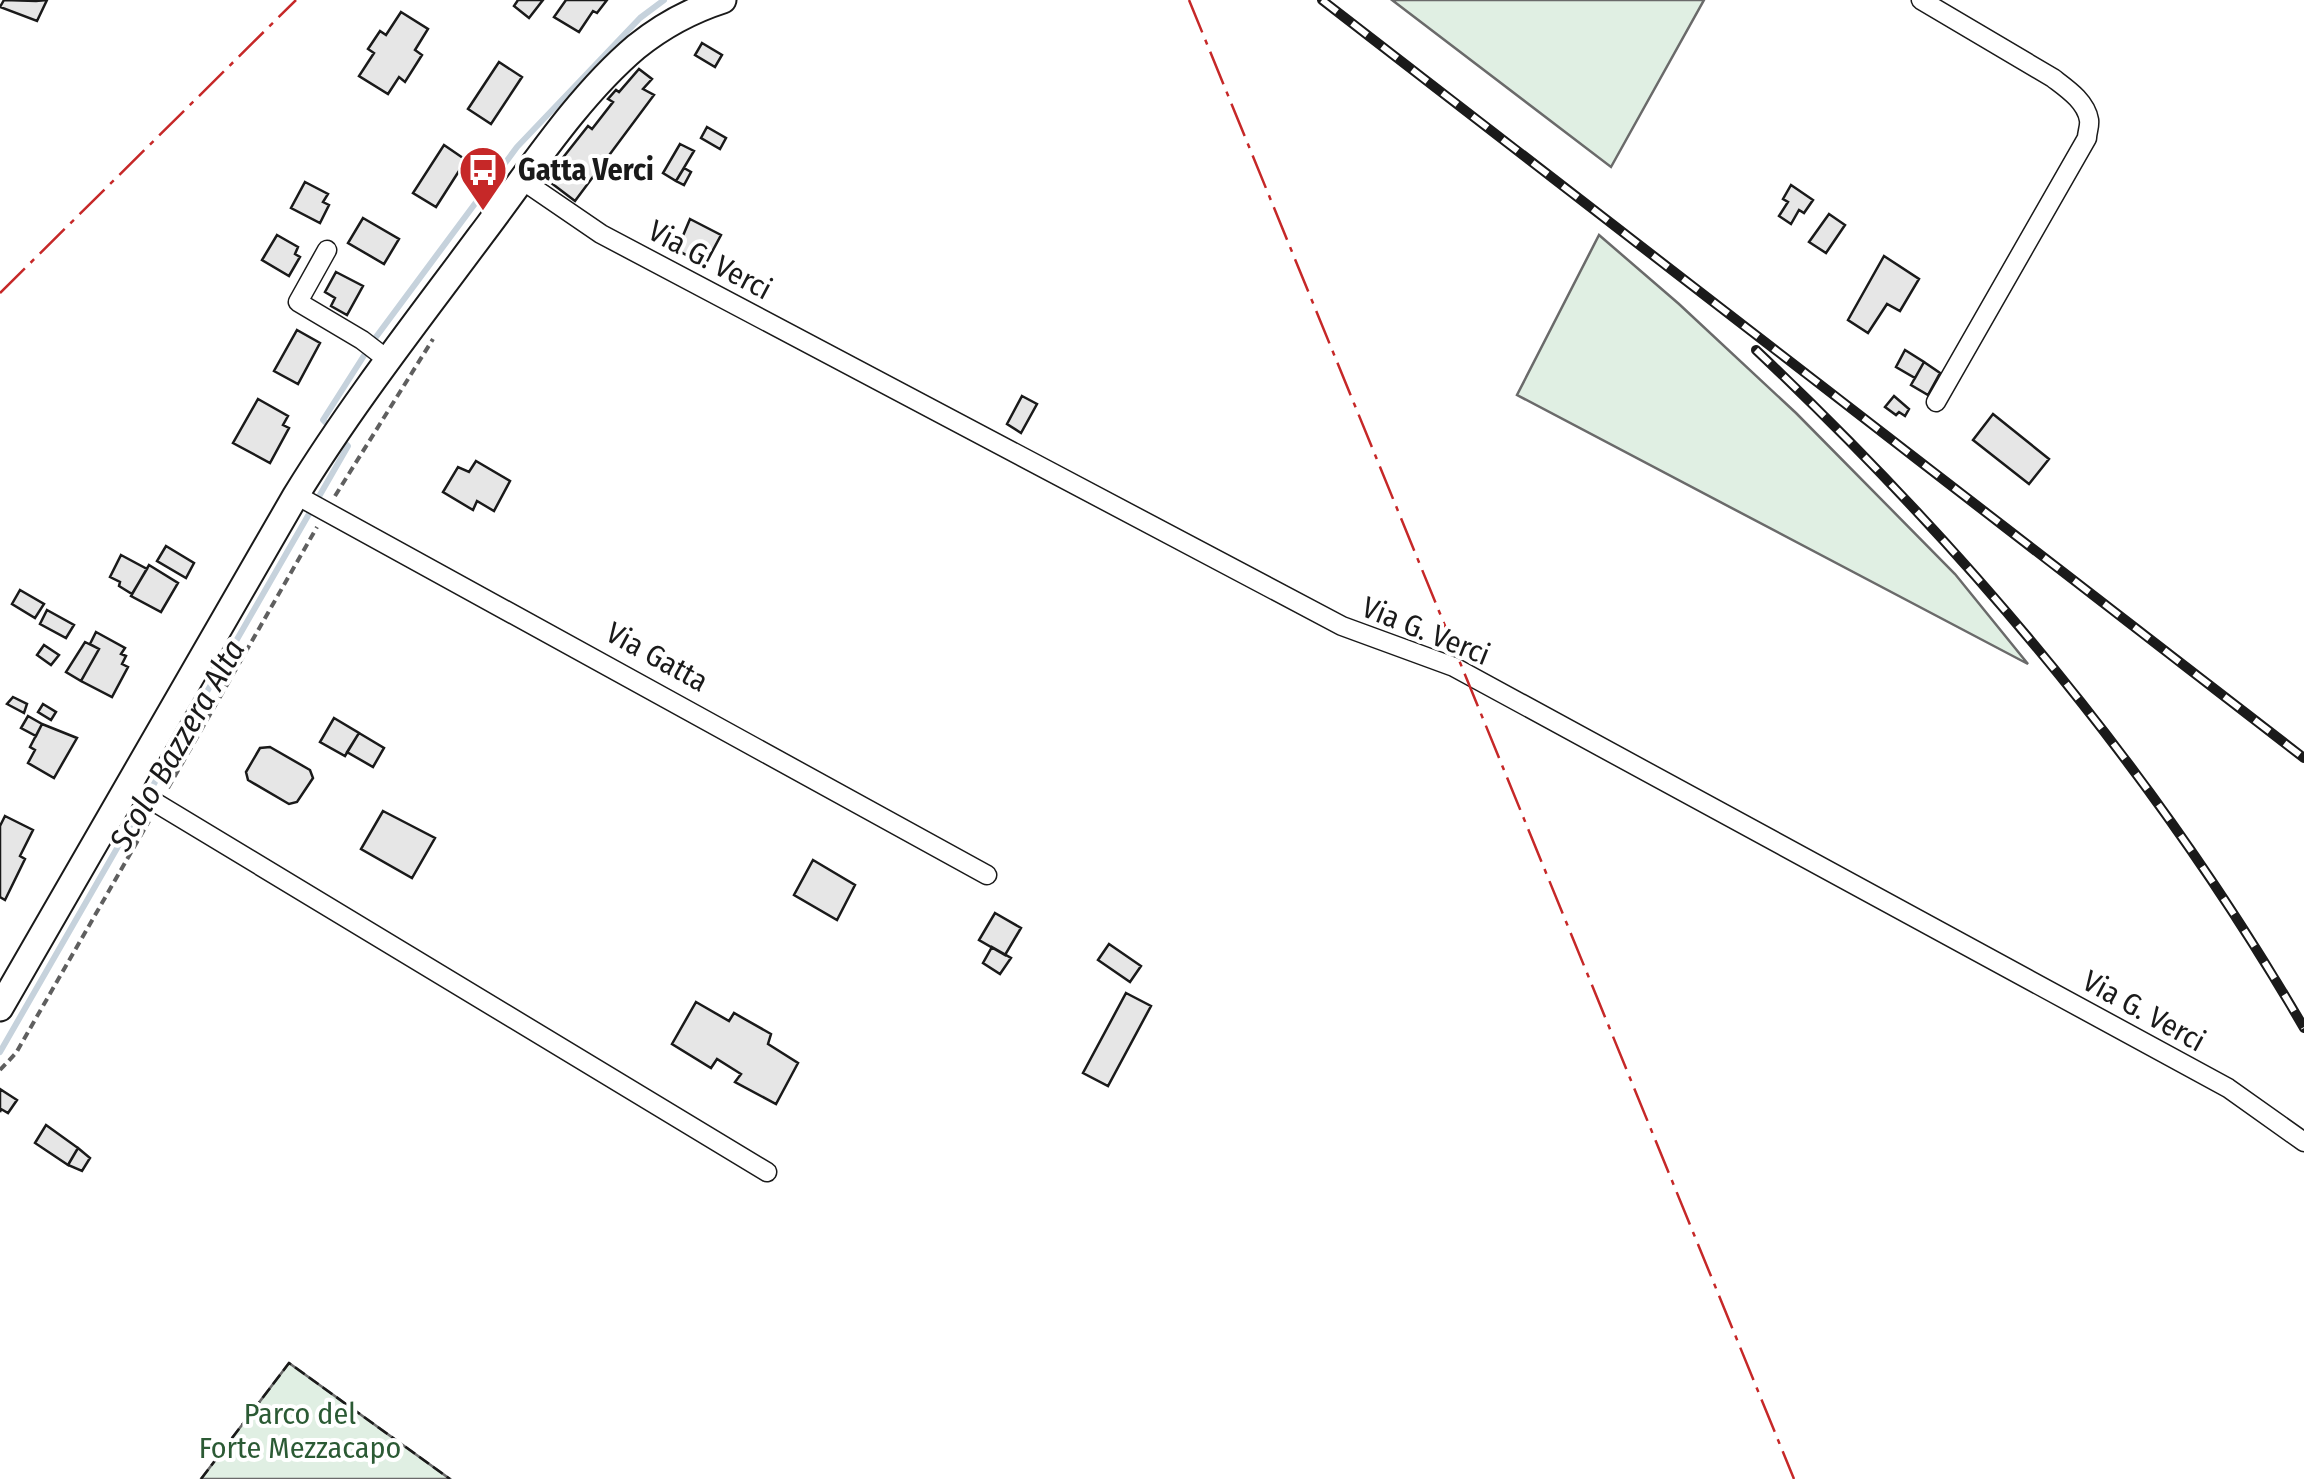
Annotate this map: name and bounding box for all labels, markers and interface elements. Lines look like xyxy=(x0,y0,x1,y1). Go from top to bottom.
bus stop icon: Gatta Verci xyxy=(457,144,509,212)
place label: Gatta Verci xyxy=(518,152,654,188)
street label: Via G. Verci xyxy=(642,213,778,307)
street label: Via G. Verci xyxy=(1357,589,1495,673)
street label: Via Gatta xyxy=(600,614,714,700)
water label: Scolo Bazzera Alta xyxy=(101,633,253,858)
street label: Via G. Verci xyxy=(2076,963,2212,1059)
park label: Parco del Forte Mezzacapo xyxy=(199,1396,401,1466)

